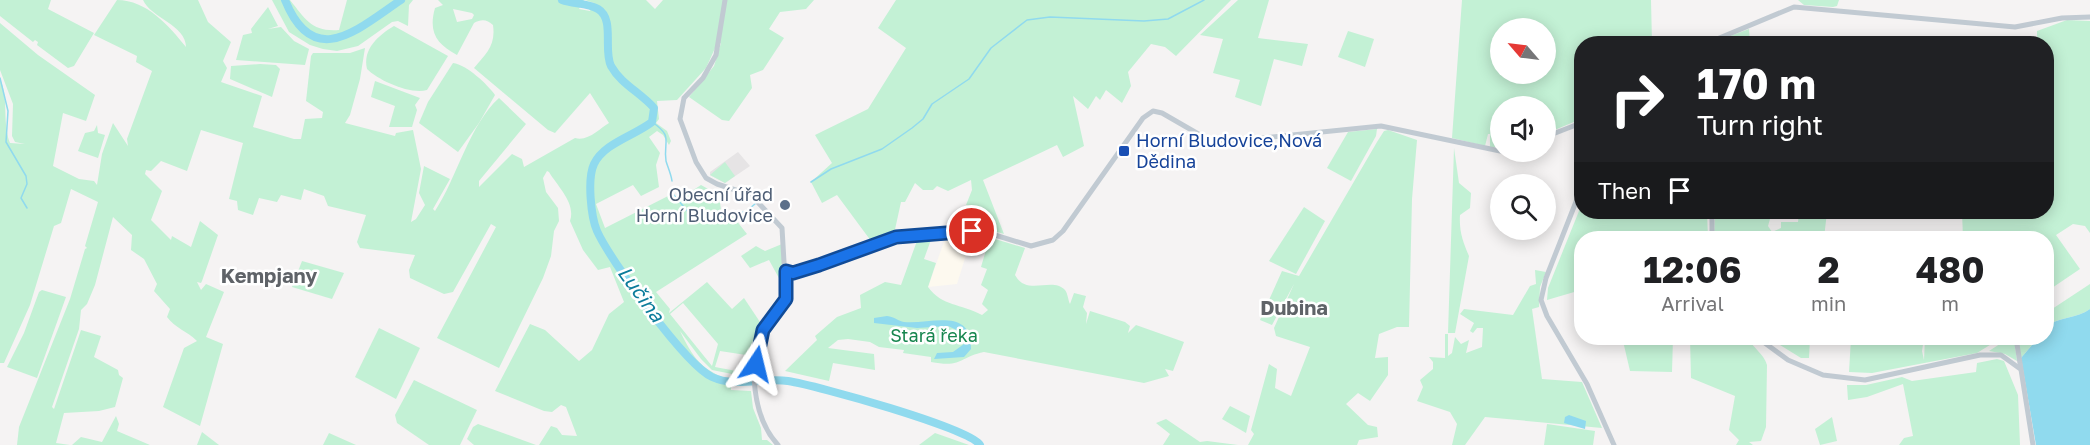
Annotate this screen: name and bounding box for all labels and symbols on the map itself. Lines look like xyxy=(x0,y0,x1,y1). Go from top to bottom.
north arrow xyxy=(1490,18,1556,84)
place label: Horní Bludovice,Nová Dědina xyxy=(1136,129,1322,172)
marker: Horní Bludovice,Nová Dědina xyxy=(1117,144,1131,158)
place label: Obecní úřad Horní Bludovice xyxy=(636,183,773,226)
marker: Obecní úřad Horní Bludovice xyxy=(778,198,792,212)
pin xyxy=(946,205,997,256)
water label: Lučina xyxy=(614,261,670,326)
district label: Kempjany xyxy=(221,263,317,287)
district label: Dubina xyxy=(1260,295,1328,319)
park label: Stará řeka xyxy=(890,324,978,346)
position arrow xyxy=(724,332,788,396)

